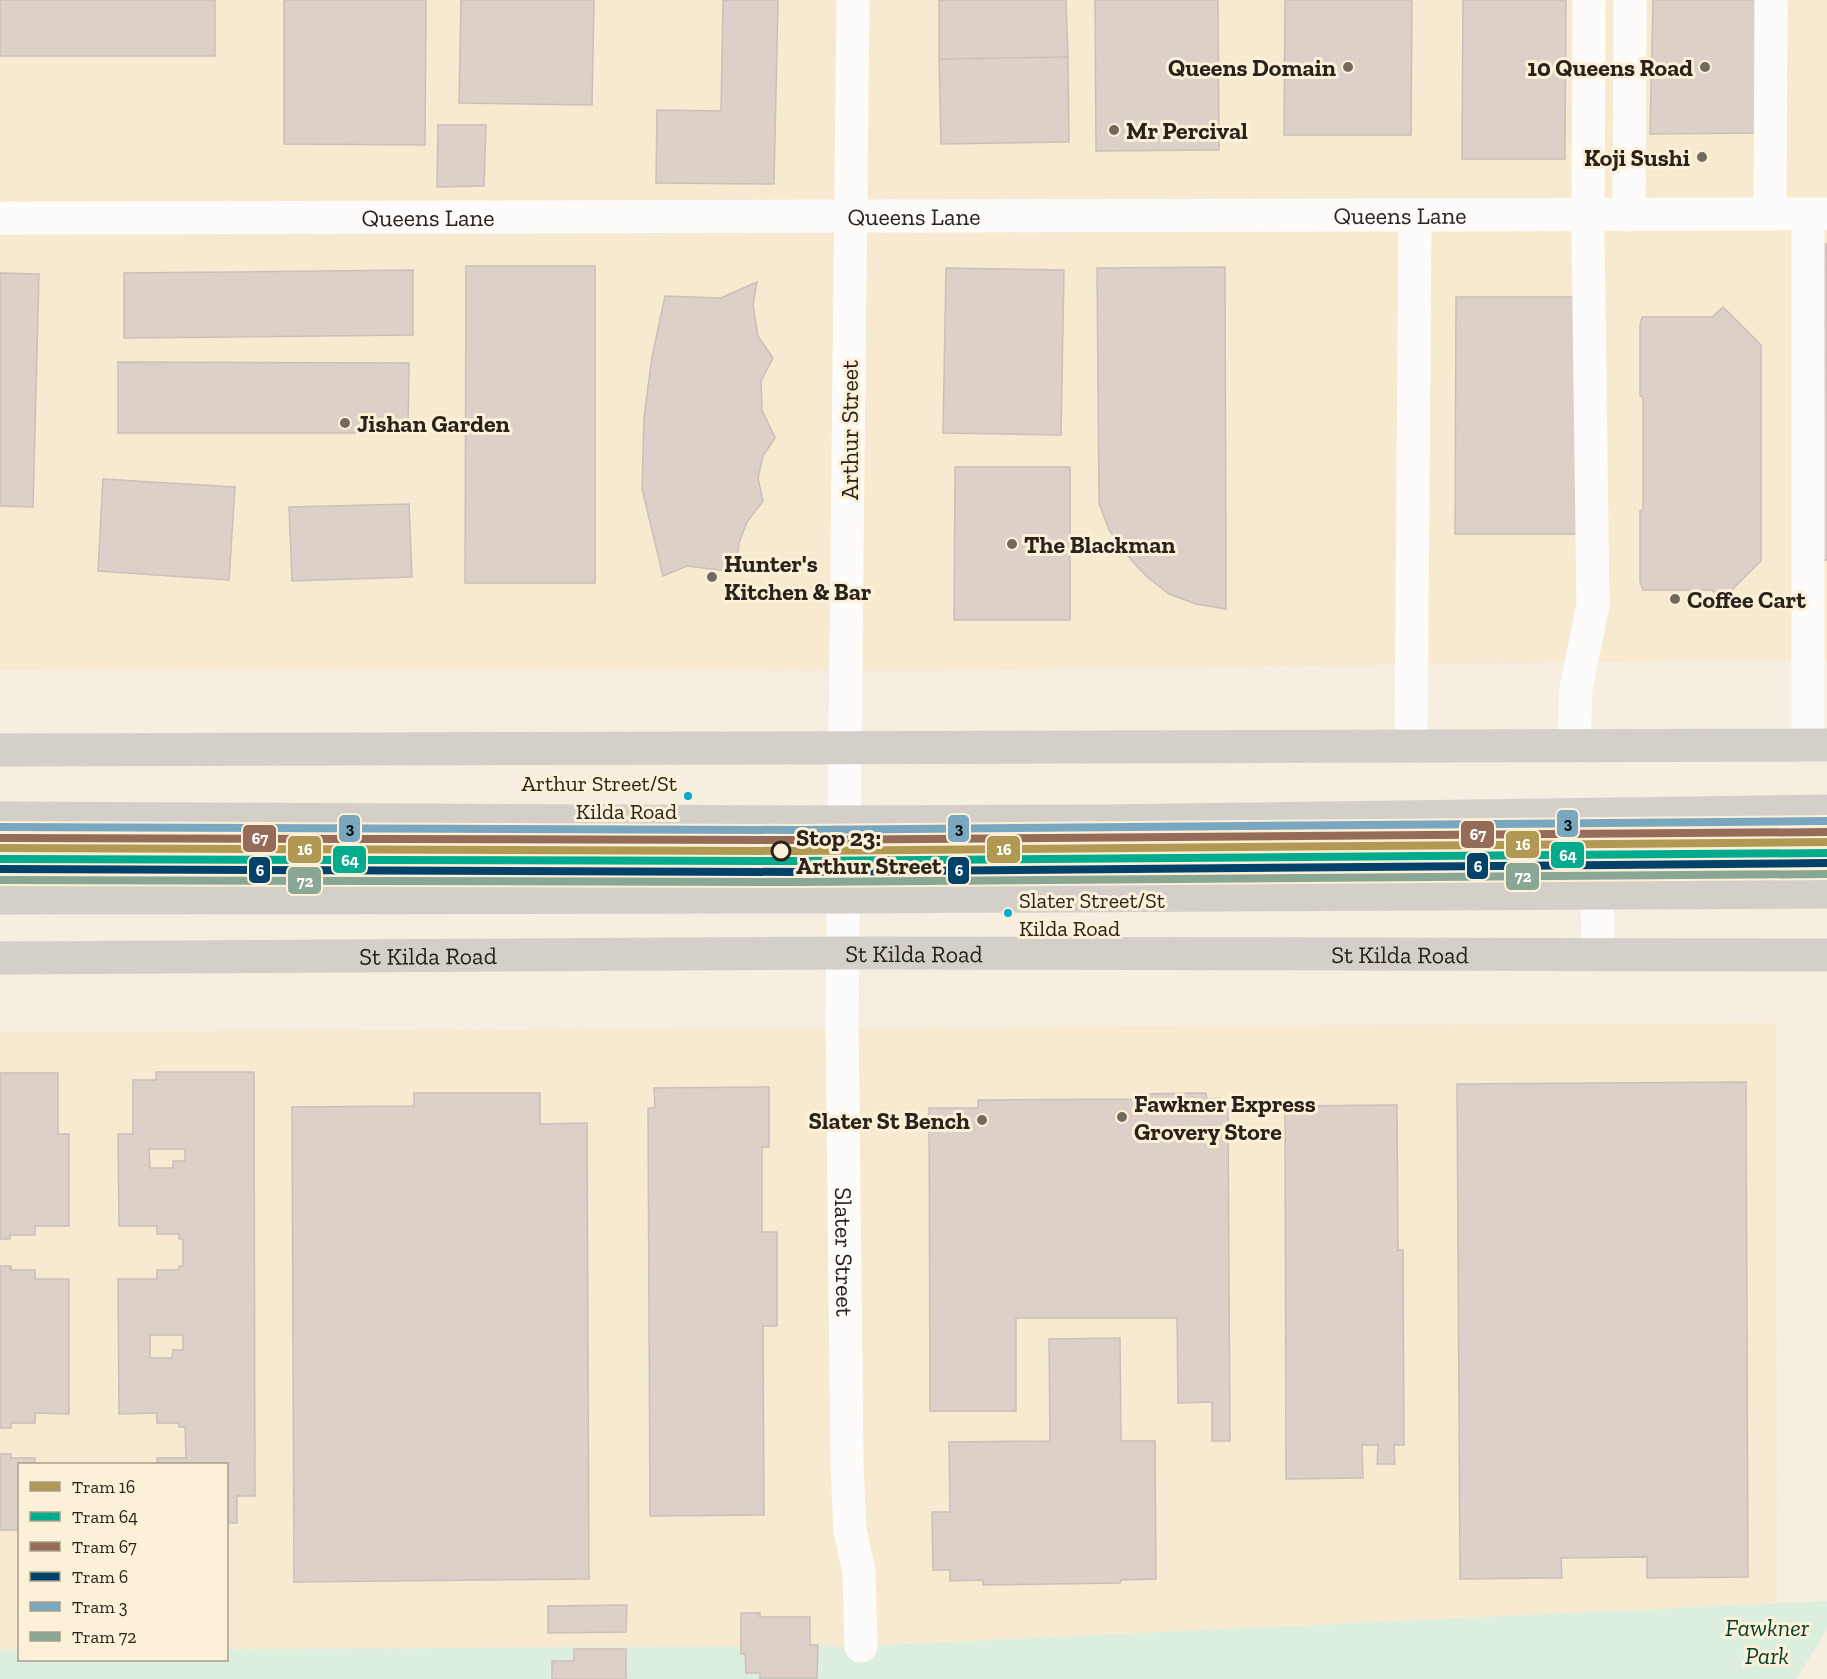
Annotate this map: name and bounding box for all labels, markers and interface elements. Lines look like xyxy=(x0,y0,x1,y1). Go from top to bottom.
place label: Queens Domain xyxy=(1168,53,1336,82)
place label: 10 Queens Road xyxy=(1527,53,1693,82)
marker: Queens Domain xyxy=(1341,60,1355,74)
marker: 10 Queens Road xyxy=(1698,60,1712,74)
place label: Mr Percival xyxy=(1126,116,1248,145)
marker: Mr Percival xyxy=(1107,123,1121,137)
place label: Koji Sushi xyxy=(1584,143,1690,172)
marker: Koji Sushi xyxy=(1695,150,1709,164)
street label: Queens Lane xyxy=(1333,200,1467,230)
street label: Queens Lane xyxy=(847,201,981,231)
street label: Queens Lane xyxy=(361,202,495,232)
street label: Arthur Street xyxy=(835,360,864,500)
place label: Jishan Garden xyxy=(357,409,510,438)
marker: Jishan Garden xyxy=(338,416,352,430)
place label: The Blackman xyxy=(1024,530,1176,559)
marker: The Blackman xyxy=(1005,537,1019,551)
place label: Hunter's Kitchen & Bar xyxy=(724,549,872,606)
marker: Hunter's Kitchen & Bar xyxy=(705,570,719,584)
place label: Coffee Cart xyxy=(1687,585,1806,614)
marker: Coffee Cart xyxy=(1668,592,1682,606)
place label: Arthur Street/St Kilda Road xyxy=(521,770,678,825)
marker: Arthur Street/St Kilda Road xyxy=(682,790,694,802)
line badge: 3 xyxy=(1556,809,1579,838)
line badge: 3 xyxy=(338,814,361,843)
line badge: 3 xyxy=(947,814,970,843)
text: 3 xyxy=(1564,814,1573,833)
text: 3 xyxy=(346,819,355,838)
text: 3 xyxy=(955,819,964,838)
line badge: 67 xyxy=(1460,820,1495,849)
place label: Stop 23: Arthur Street xyxy=(796,823,942,880)
line badge: 67 xyxy=(242,824,277,853)
text: 67 xyxy=(1470,825,1486,844)
text: 67 xyxy=(252,829,268,848)
line badge: 16 xyxy=(1505,830,1540,859)
line badge: 16 xyxy=(287,835,322,864)
line badge: 16 xyxy=(986,835,1021,864)
text: 16 xyxy=(1515,835,1531,854)
text: 16 xyxy=(297,840,313,859)
text: 16 xyxy=(996,840,1012,859)
marker: Stop 23: Arthur Street xyxy=(771,841,791,861)
line badge: 64 xyxy=(1550,841,1585,869)
line badge: 64 xyxy=(332,845,367,874)
text: 64 xyxy=(1559,846,1577,865)
text: 64 xyxy=(341,851,359,870)
line badge: 6 xyxy=(1466,852,1489,880)
line badge: 6 xyxy=(248,856,271,884)
line badge: 6 xyxy=(947,856,970,885)
text: 6 xyxy=(1474,857,1483,876)
text: 6 xyxy=(256,861,265,880)
text: 6 xyxy=(955,861,964,880)
line badge: 72 xyxy=(1505,862,1540,891)
line badge: 72 xyxy=(287,866,322,895)
text: 72 xyxy=(1515,867,1532,886)
text: 72 xyxy=(297,872,314,891)
place label: Slater Street/St Kilda Road xyxy=(1019,887,1166,942)
marker: Slater Street/St Kilda Road xyxy=(1002,907,1014,919)
street label: St Kilda Road xyxy=(845,939,983,968)
street label: St Kilda Road xyxy=(1331,939,1469,969)
street label: St Kilda Road xyxy=(359,941,497,970)
place label: Fawkner Express Grovery Store xyxy=(1134,1089,1316,1146)
place label: Slater St Bench xyxy=(808,1106,970,1135)
marker: Fawkner Express Grovery Store xyxy=(1115,1110,1129,1124)
marker: Slater St Bench xyxy=(975,1113,989,1127)
street label: Slater Street xyxy=(829,1187,860,1317)
legend xyxy=(18,1463,228,1661)
text: Tram 16 xyxy=(72,1476,135,1498)
text: Tram 64 xyxy=(72,1506,138,1528)
text: Tram 67 xyxy=(72,1536,137,1558)
text: Tram 6 xyxy=(72,1566,128,1588)
text: Tram 3 xyxy=(72,1596,128,1618)
park label: Fawkner Park xyxy=(1725,1613,1810,1670)
text: Tram 72 xyxy=(72,1626,137,1648)

